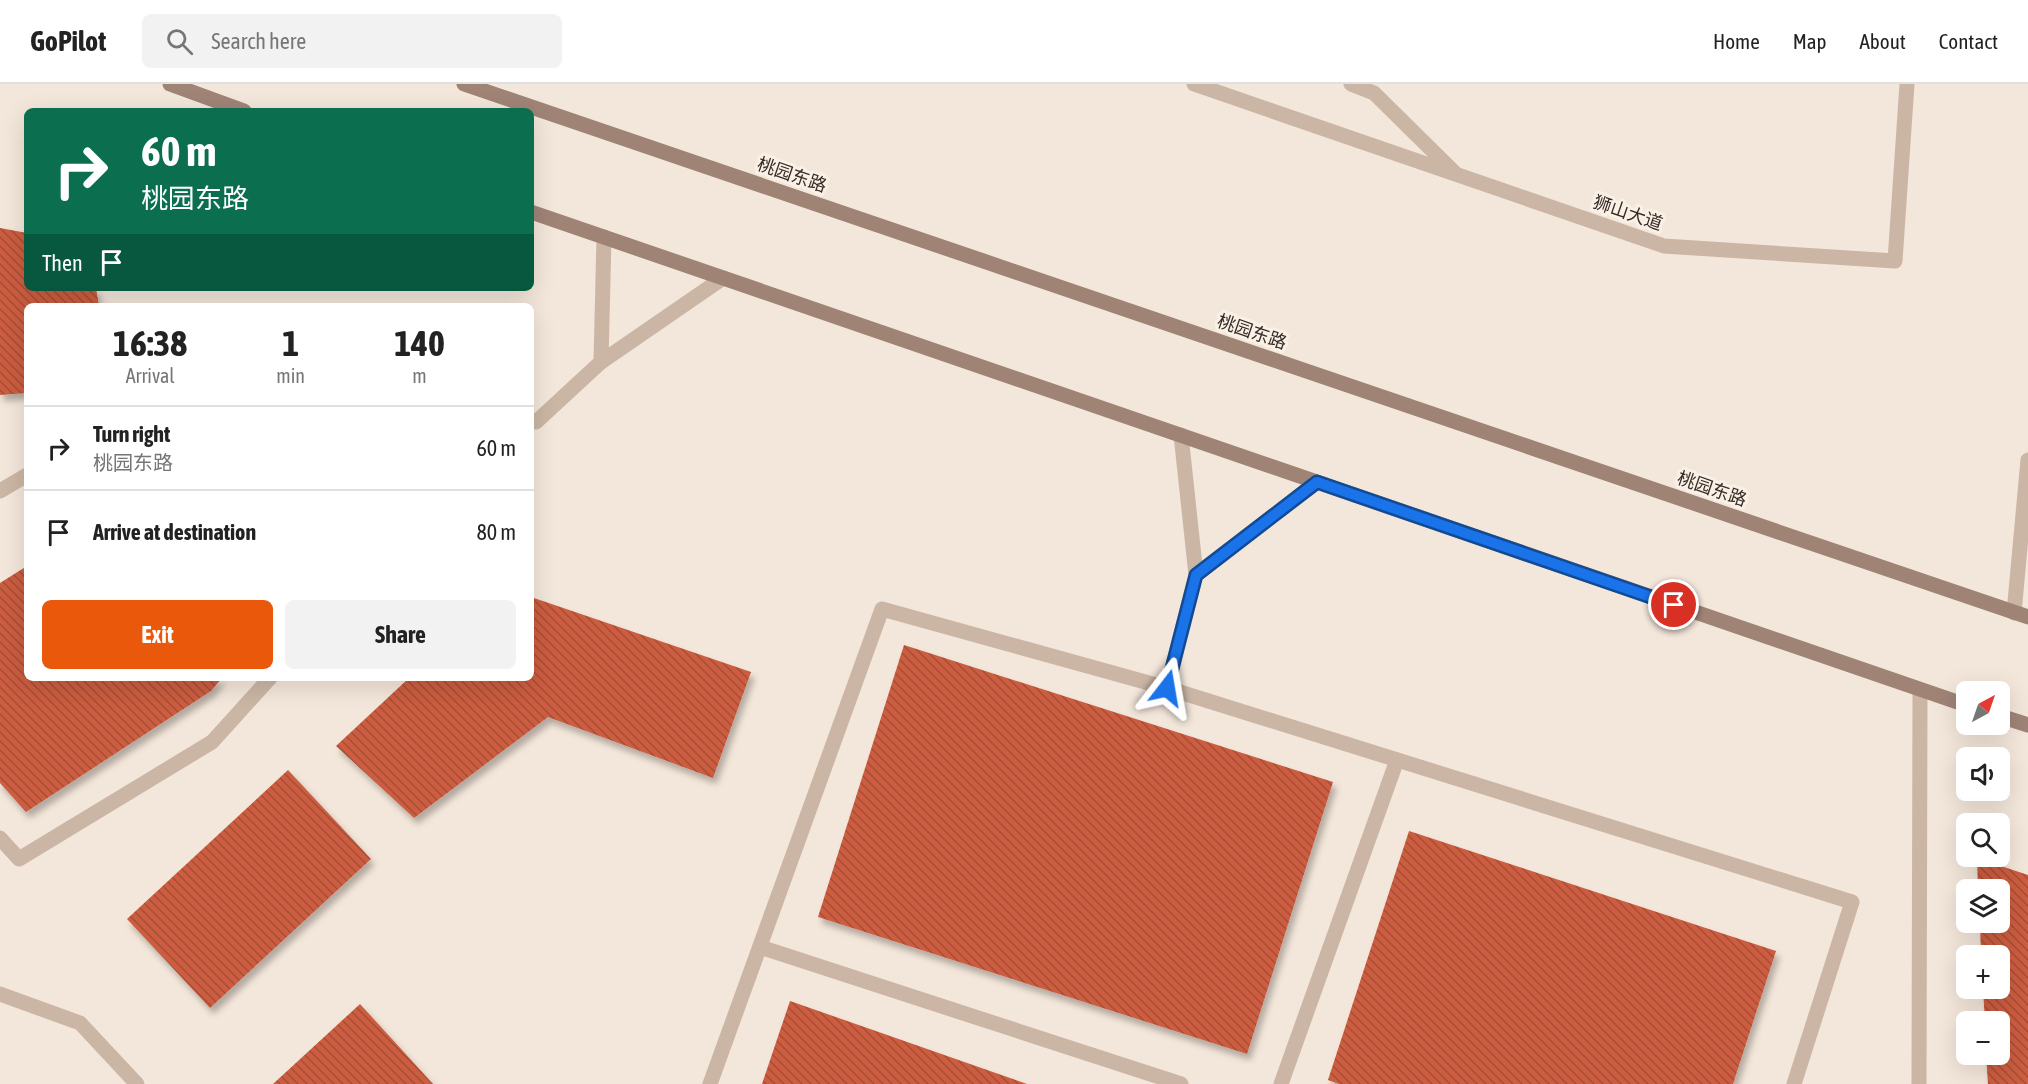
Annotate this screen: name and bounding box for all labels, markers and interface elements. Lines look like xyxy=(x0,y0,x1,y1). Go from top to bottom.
search box xyxy=(142,14,562,68)
text: GoPilot xyxy=(30,25,106,57)
icon: search xyxy=(163,25,196,58)
text: Search here xyxy=(211,28,306,54)
text: Home xyxy=(1713,29,1760,53)
text: Map xyxy=(1793,29,1827,53)
text: About xyxy=(1860,29,1906,53)
text: Contact xyxy=(1939,29,1998,53)
text: 60 m xyxy=(141,127,216,175)
icon: right xyxy=(42,132,120,210)
street label: 桃园东路 xyxy=(755,153,830,196)
text: 桃园东路 xyxy=(141,183,249,214)
street label: 狮山大道 xyxy=(1591,191,1666,234)
icon: arrive xyxy=(95,246,128,279)
text: Then xyxy=(42,250,83,276)
street label: 桃园东路 xyxy=(1215,310,1290,353)
text: 16:38 xyxy=(113,322,187,364)
text: 1 xyxy=(282,322,299,364)
text: 140 xyxy=(394,322,445,364)
text: Arrival xyxy=(126,364,175,387)
text: min xyxy=(276,364,305,387)
text: m xyxy=(412,364,427,387)
text: Turn right xyxy=(93,421,170,447)
icon: right xyxy=(42,432,75,465)
text: 60 m xyxy=(476,435,516,461)
text: 桃园东路 xyxy=(93,451,173,474)
street label: 桃园东路 xyxy=(1675,467,1750,510)
icon: arrive xyxy=(42,516,75,549)
text: Arrive at destination xyxy=(93,519,256,545)
text: 80 m xyxy=(476,519,516,545)
pin xyxy=(1648,579,1699,630)
icon: arrive xyxy=(1657,588,1690,621)
button: Exit xyxy=(42,600,273,669)
button: Share xyxy=(285,600,516,669)
position arrow xyxy=(1135,656,1199,720)
north arrow xyxy=(1956,681,2010,735)
map controls xyxy=(1956,681,2010,1065)
button: sound xyxy=(1956,747,2010,801)
button: search xyxy=(1956,813,2010,867)
button: layers xyxy=(1956,879,2010,933)
button: + xyxy=(1956,945,2010,999)
button: − xyxy=(1956,1011,2010,1065)

